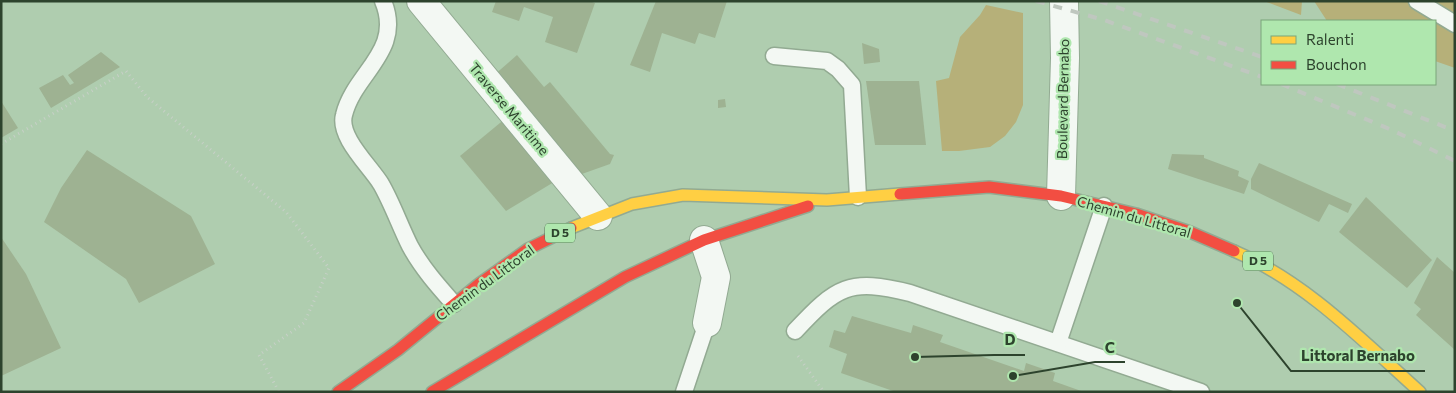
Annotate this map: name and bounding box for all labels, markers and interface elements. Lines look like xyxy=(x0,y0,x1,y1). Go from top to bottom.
legend xyxy=(1261,20,1436,85)
text: Ralenti xyxy=(1306,30,1354,48)
street label: Boulevard Bernabo xyxy=(1053,39,1072,159)
text: Bouchon xyxy=(1306,55,1367,73)
street label: Traverse Maritime xyxy=(466,59,553,158)
street label: Chemin du Littoral xyxy=(1075,192,1193,241)
road number: D 5 xyxy=(545,224,575,242)
street label: Chemin du Littoral xyxy=(432,241,537,324)
road number: D 5 xyxy=(1243,252,1273,270)
callout: D xyxy=(994,325,1025,355)
text: D xyxy=(1004,330,1016,348)
callout: C xyxy=(1095,332,1125,362)
text: C xyxy=(1105,338,1115,356)
callout: Littoral Bernabo xyxy=(1291,341,1425,371)
text: Littoral Bernabo xyxy=(1301,346,1415,364)

